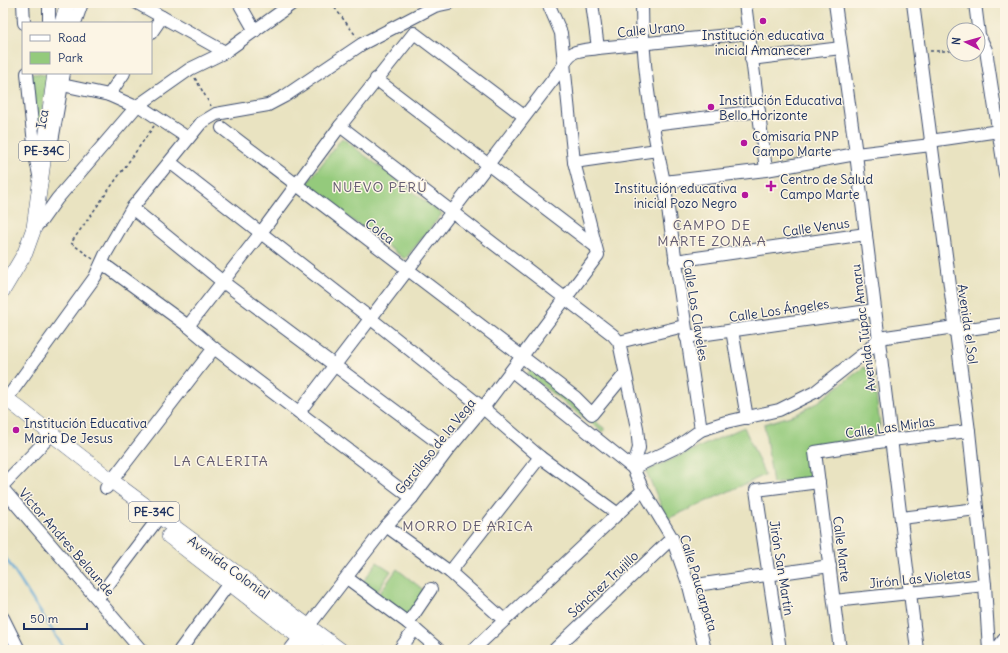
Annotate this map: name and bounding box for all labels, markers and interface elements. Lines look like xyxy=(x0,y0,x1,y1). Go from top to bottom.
marker: Institución educativa inicial Amanecer xyxy=(758,16,768,26)
street label: Calle Urano xyxy=(616,17,686,42)
legend xyxy=(22,22,152,74)
north arrow xyxy=(946,22,986,62)
place label: Institución educativa inicial Amanecer xyxy=(702,27,824,59)
text: Road xyxy=(58,30,86,45)
text: N xyxy=(949,36,963,45)
text: Park xyxy=(58,50,83,65)
place label: Institución Educativa Bello Horizonte xyxy=(719,92,842,124)
marker: Institución Educativa Bello Horizonte xyxy=(706,102,716,112)
street label: Ica xyxy=(32,108,53,130)
place label: Comisaría PNP Campo Marte xyxy=(752,128,839,160)
marker: Comisaría PNP Campo Marte xyxy=(739,138,749,148)
road number: PE-34C xyxy=(19,141,69,161)
place label: Centro de Salud Campo Marte xyxy=(780,171,873,203)
district label: NUEVO PERÚ xyxy=(332,178,428,196)
place label: Institución educativa inicial Pozo Negro xyxy=(614,180,737,212)
marker: Centro de Salud Campo Marte xyxy=(765,180,777,192)
marker: Institución educativa inicial Pozo Negro xyxy=(740,190,750,200)
street label: Calle Venus xyxy=(782,214,851,241)
street label: Colca xyxy=(362,215,398,248)
district label: CAMPO DE MARTE ZONA A xyxy=(657,216,767,250)
street label: Calle Los Claveles xyxy=(679,258,712,362)
street label: Avenida Túpac Amaru xyxy=(847,263,880,393)
street label: Avenida el Sol xyxy=(953,283,982,365)
street label: Calle Los Ángeles xyxy=(728,294,830,326)
street label: Garcilaso de la Vega xyxy=(391,395,479,498)
street label: Calle Las Mirlas xyxy=(844,413,936,442)
place label: Institución Educativa Maria De Jesus xyxy=(24,415,147,447)
marker: Institución Educativa Maria De Jesus xyxy=(11,425,21,435)
district label: LA CALERITA xyxy=(173,452,269,470)
street label: Víctor Andres Belaunde xyxy=(15,485,118,600)
road number: PE-34C xyxy=(129,502,179,522)
street label: Calle Marte xyxy=(829,515,854,583)
district label: MORRO DE ARICA xyxy=(402,517,534,535)
street label: Jirón San Martín xyxy=(766,519,797,617)
street label: Avenida Colonial xyxy=(185,532,273,603)
street label: Calle Paucarpata xyxy=(676,533,721,633)
street label: Sánchez Trujillo xyxy=(564,547,642,621)
street label: Jirón Las Violetas xyxy=(868,565,972,592)
scale bar xyxy=(24,605,87,631)
text: 50 m xyxy=(30,611,59,626)

